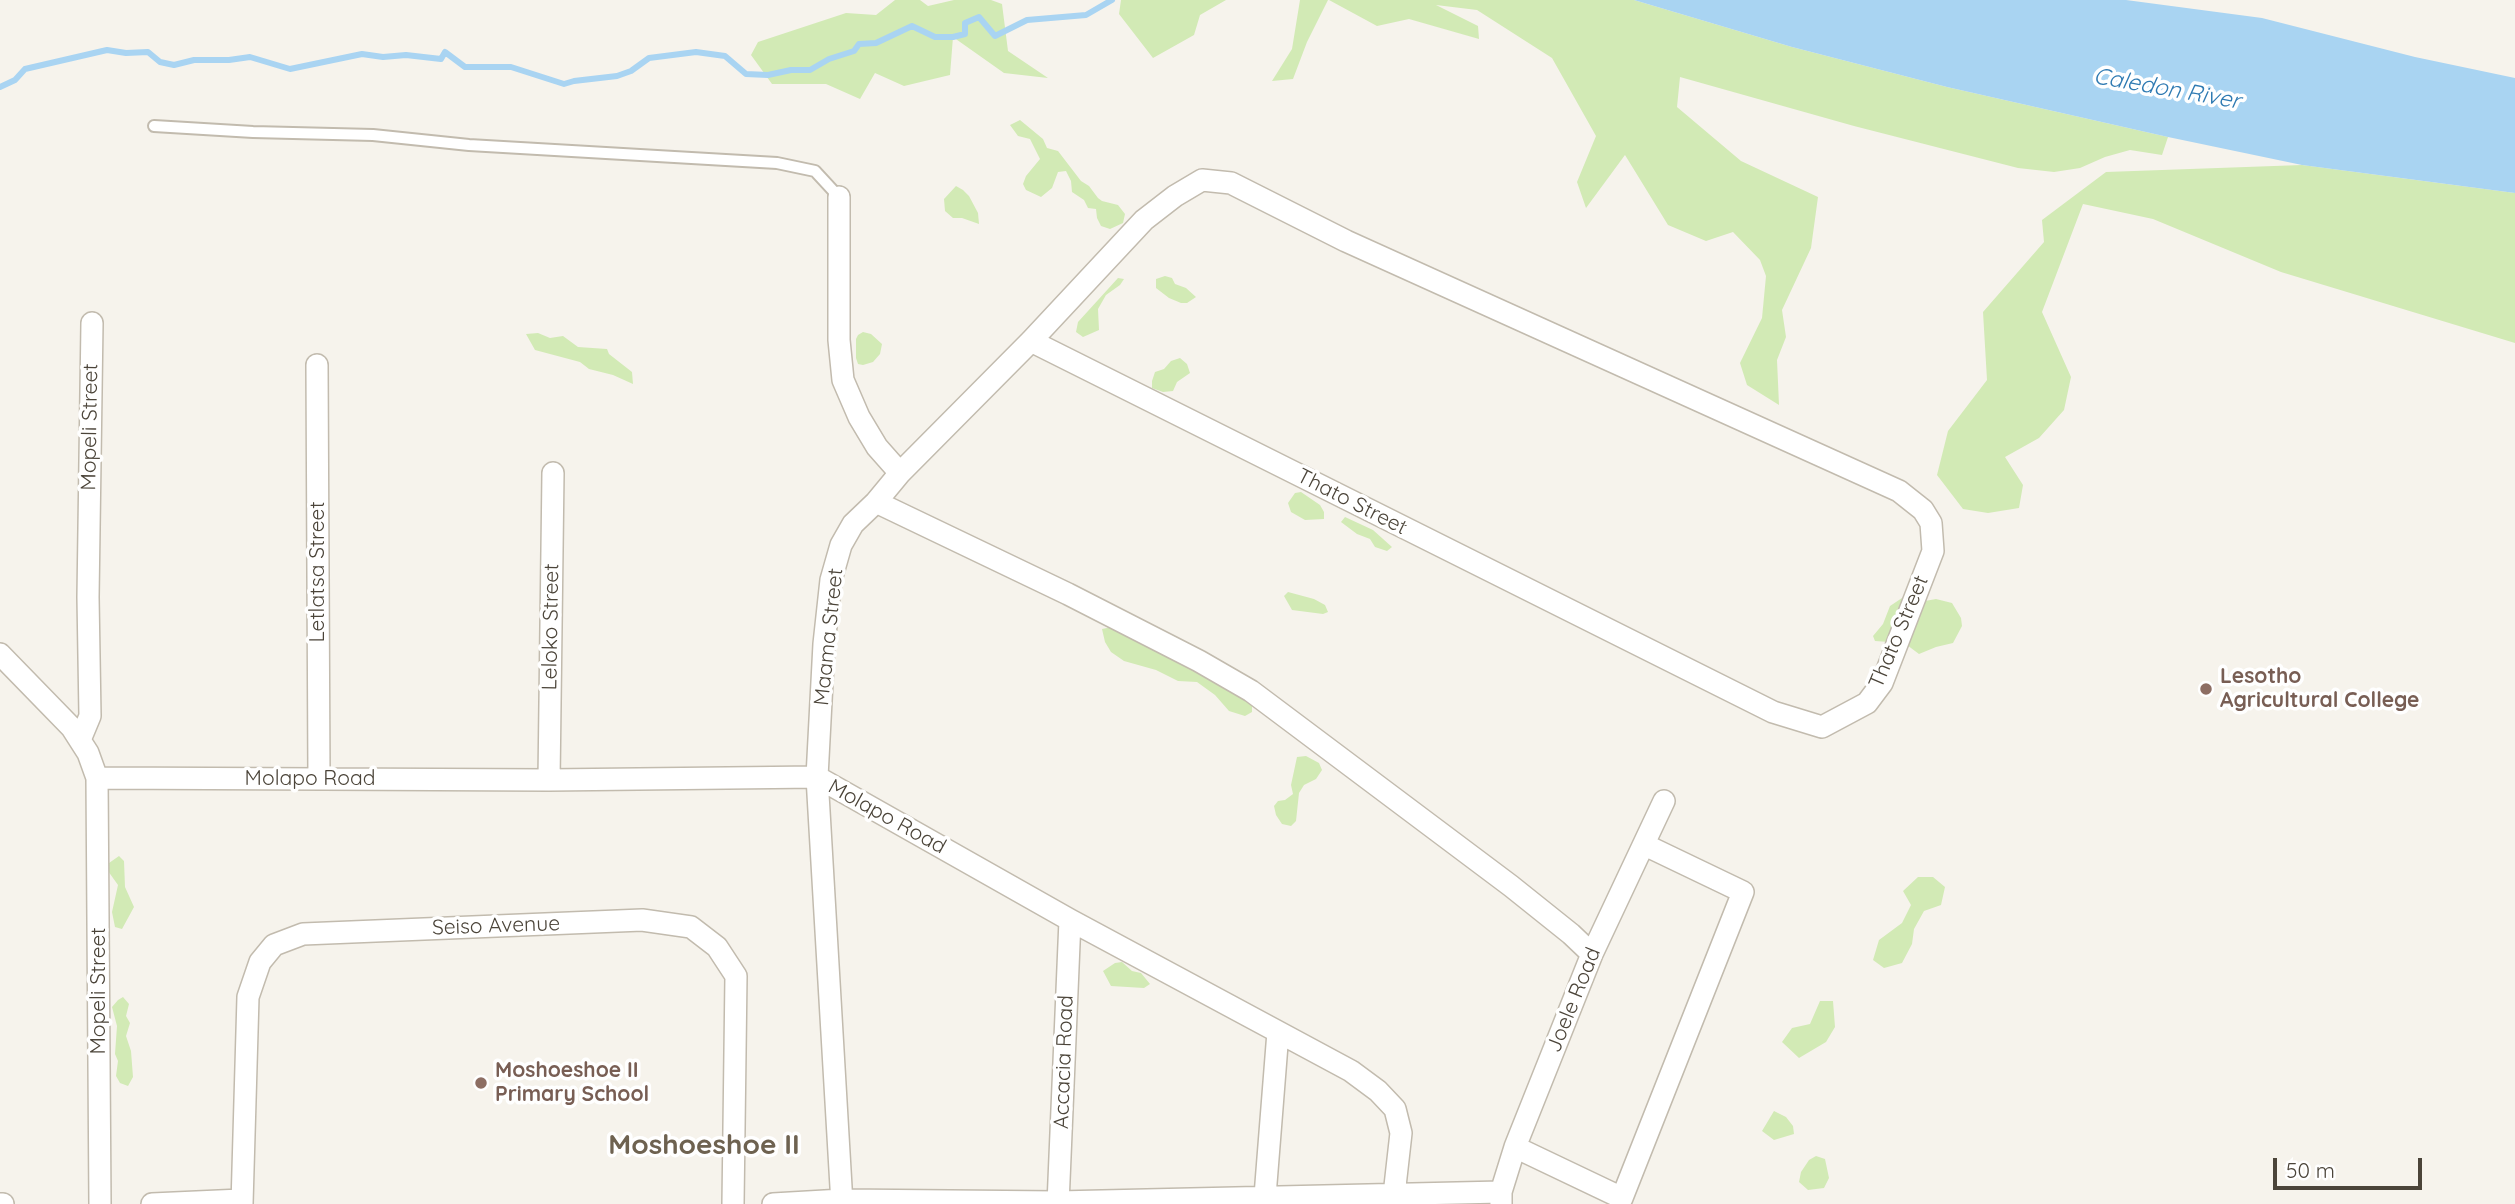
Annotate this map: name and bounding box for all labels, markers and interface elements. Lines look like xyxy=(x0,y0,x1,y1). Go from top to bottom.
water label: Caledon River xyxy=(2091,63,2243,115)
street label: Mopeli Street xyxy=(76,363,104,491)
street label: Thato Street xyxy=(1293,463,1411,541)
street label: Letlatsa Street xyxy=(305,501,331,643)
street label: Leloko Street xyxy=(537,563,565,691)
street label: Maama Street xyxy=(809,567,849,707)
street label: Thato Street xyxy=(1864,572,1934,692)
place label: Lesotho Agricultural College xyxy=(2220,664,2419,714)
marker: Lesotho Agricultural College xyxy=(2198,681,2214,697)
street label: Molapo Road xyxy=(245,766,375,792)
street label: Molapo Road xyxy=(824,774,950,860)
street label: Seiso Avenue xyxy=(431,911,561,941)
street label: Mopeli Street xyxy=(86,927,112,1055)
street label: Joele Road xyxy=(1542,944,1606,1056)
street label: Accacia Road xyxy=(1049,995,1079,1129)
place label: Moshoeshoe II Primary School xyxy=(495,1058,649,1108)
marker: Moshoeshoe II Primary School xyxy=(473,1075,489,1091)
district label: Moshoeshoe II xyxy=(608,1129,800,1163)
scale bar xyxy=(2277,1144,2426,1188)
text: 50 m xyxy=(2286,1157,2335,1183)

